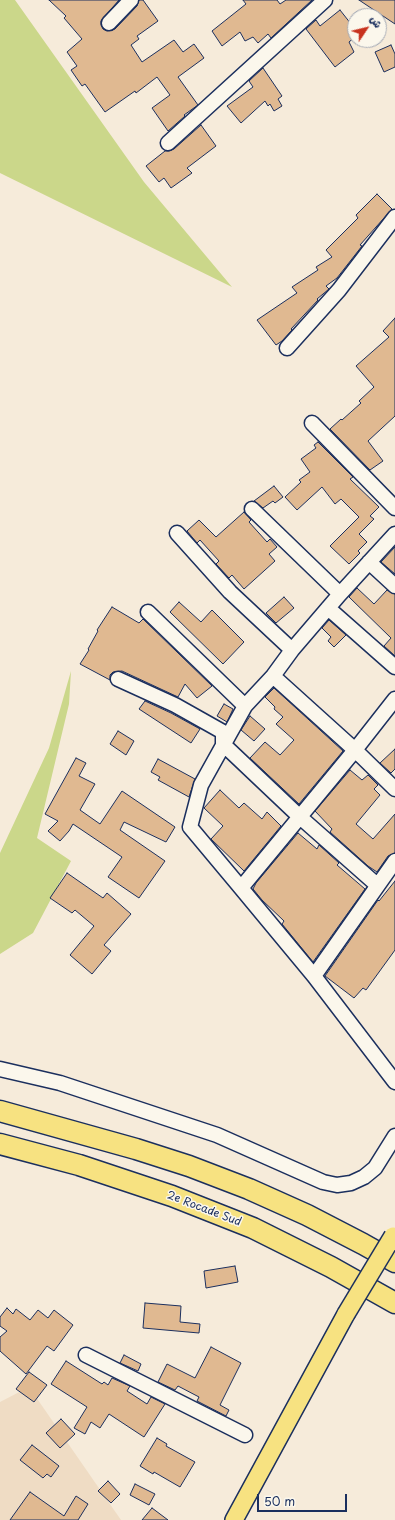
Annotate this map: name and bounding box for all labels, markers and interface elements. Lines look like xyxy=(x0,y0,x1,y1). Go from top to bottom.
north arrow xyxy=(347,8,387,48)
text: ش xyxy=(366,12,387,31)
street label: 2e Rocade Sud xyxy=(165,1189,243,1229)
scale bar xyxy=(259,1486,349,1512)
text: 50 m xyxy=(264,1492,295,1510)

